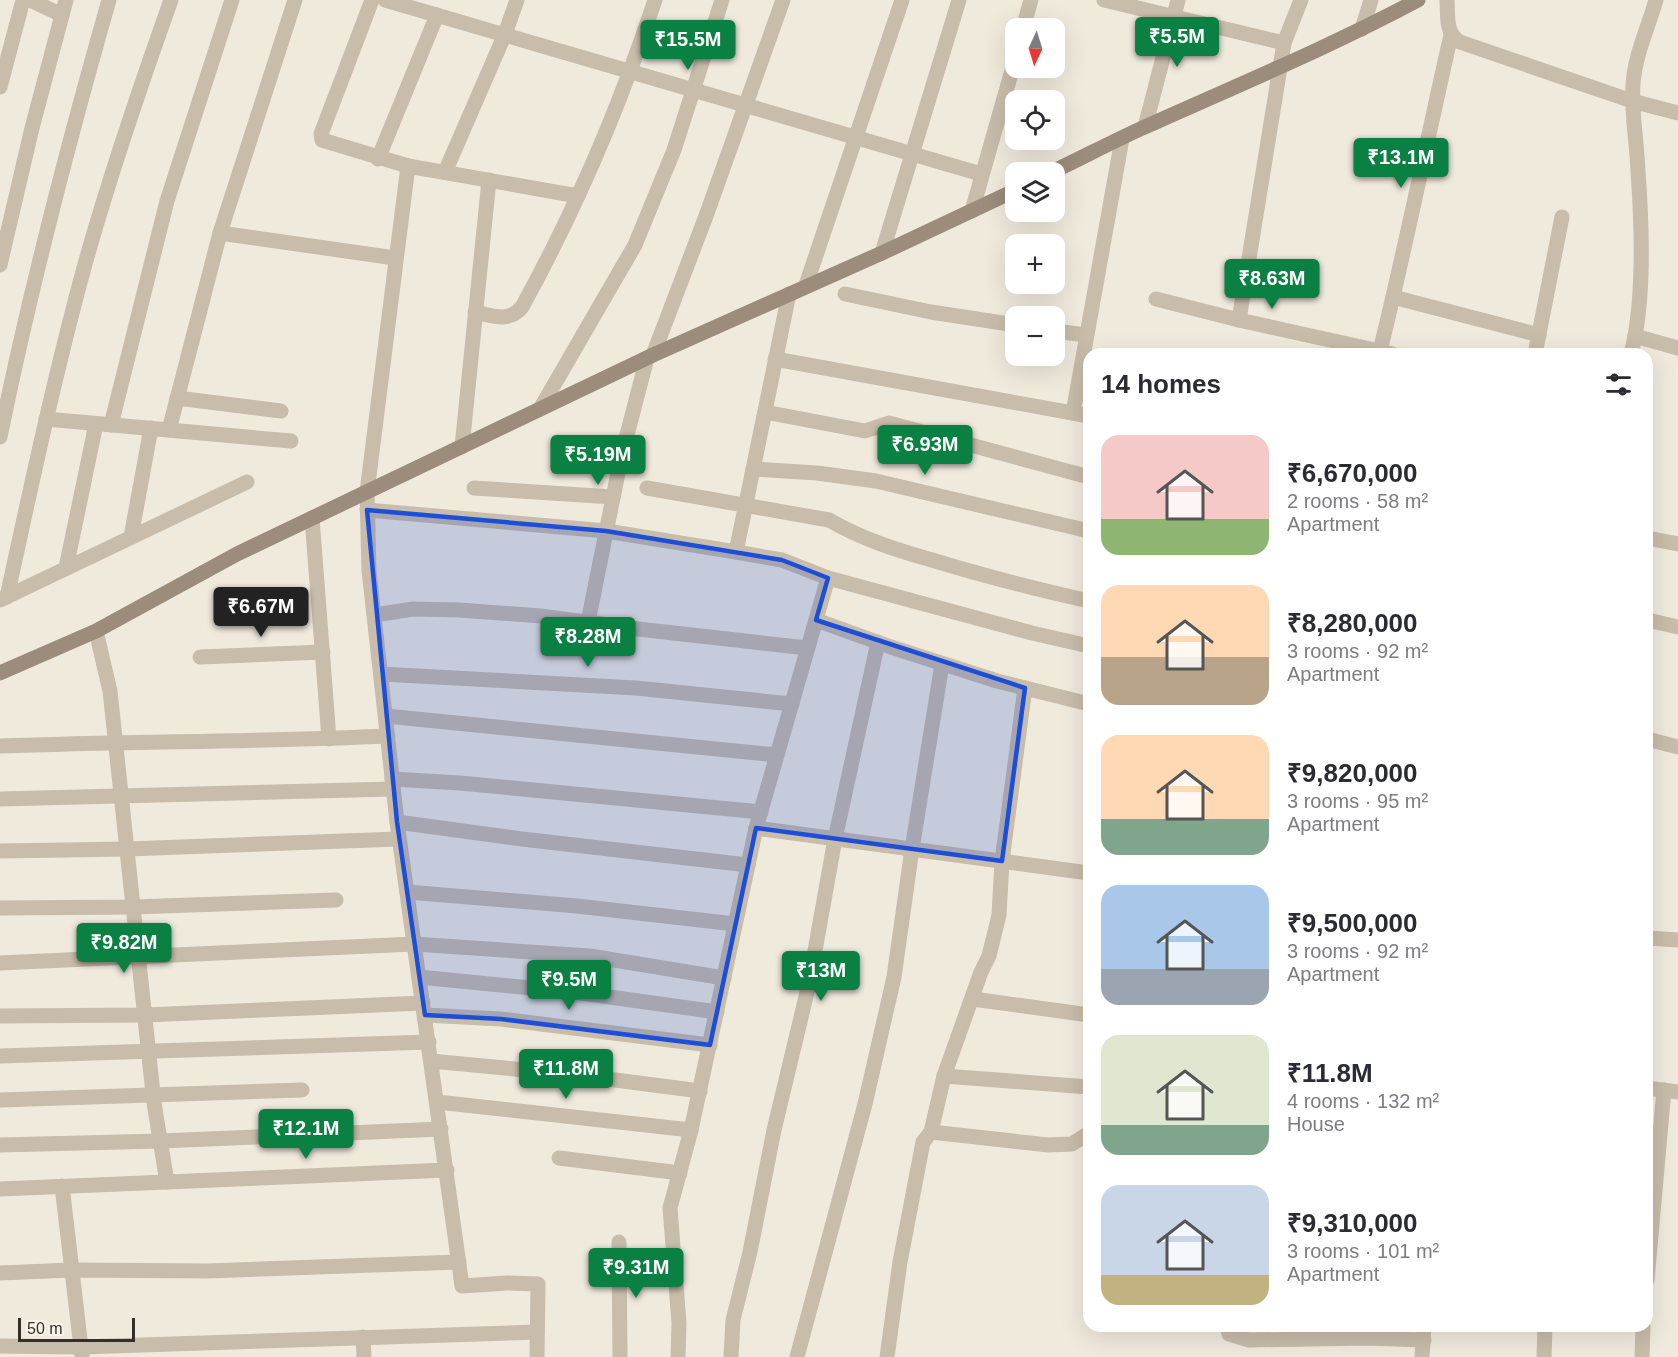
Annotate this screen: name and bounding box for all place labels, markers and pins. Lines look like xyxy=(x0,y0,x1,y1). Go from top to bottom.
pin: ₹5.5M xyxy=(1135,17,1219,68)
pin: ₹15.5M xyxy=(639,20,737,71)
pin: ₹13.1M xyxy=(1352,138,1450,189)
pin: ₹8.63M xyxy=(1223,259,1321,310)
pin: ₹6.93M xyxy=(876,425,974,476)
pin: ₹5.19M xyxy=(549,435,647,486)
pin: ₹6.67M xyxy=(212,587,310,638)
pin: ₹8.28M xyxy=(539,617,637,668)
pin: ₹9.82M xyxy=(75,923,173,974)
pin: ₹13M xyxy=(785,951,857,1002)
pin: ₹9.5M xyxy=(527,960,611,1011)
pin: ₹11.8M xyxy=(517,1049,615,1100)
pin: ₹12.1M xyxy=(257,1109,355,1160)
pin: ₹9.31M xyxy=(587,1248,685,1299)

